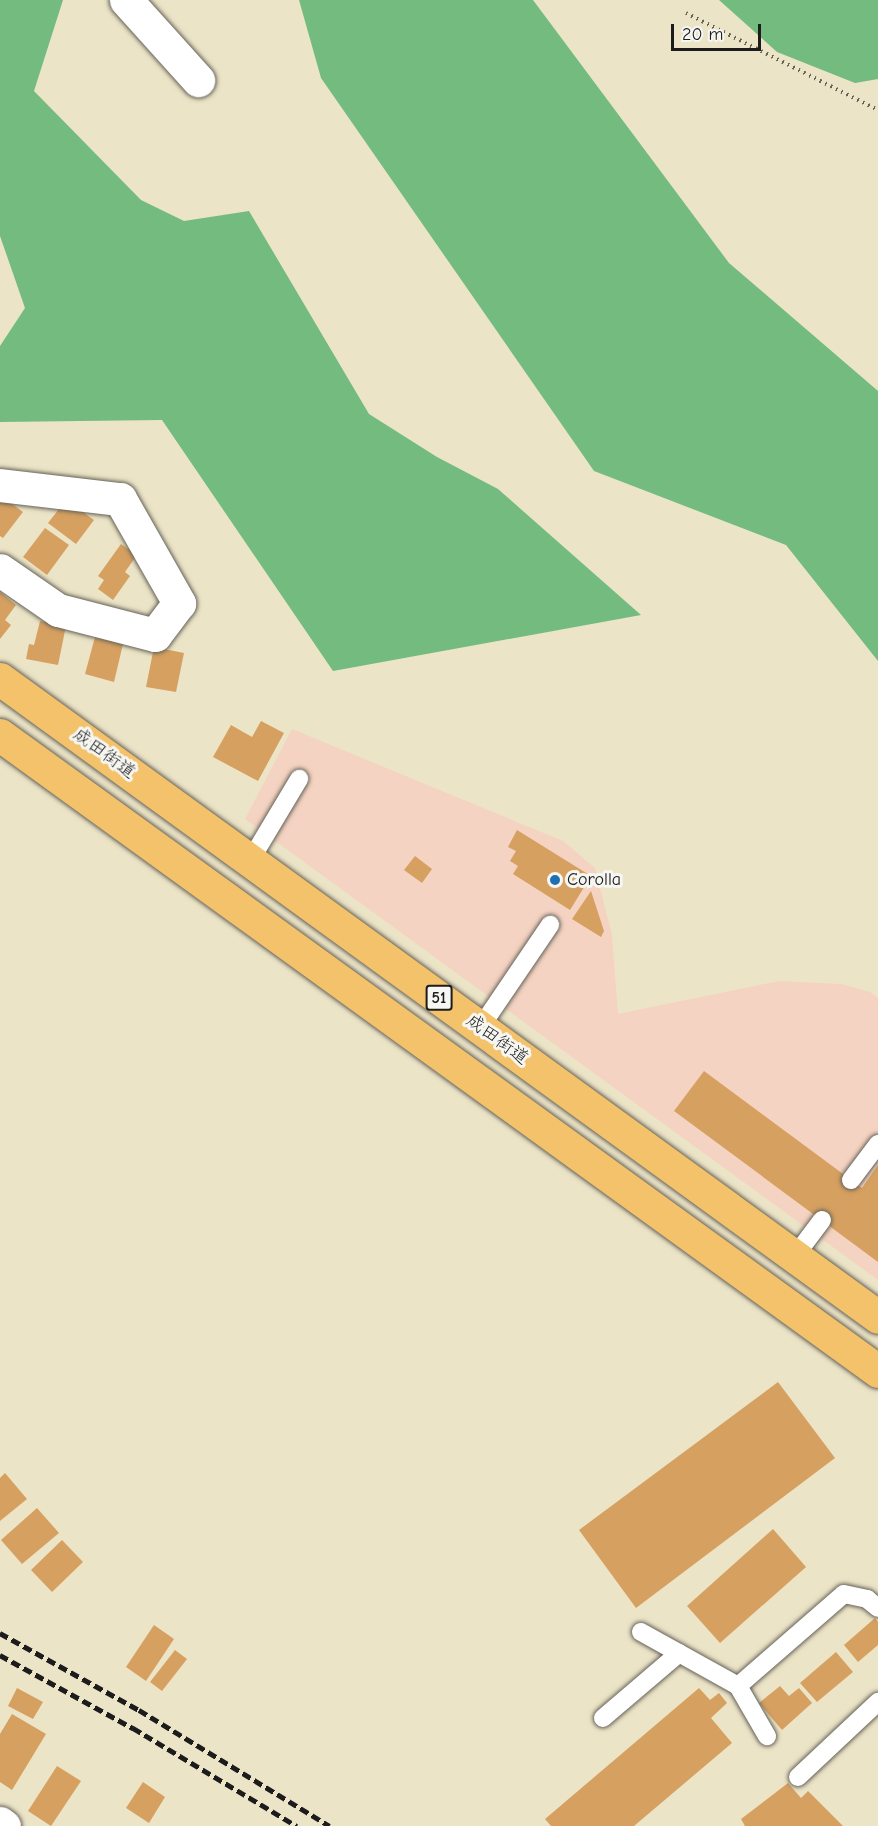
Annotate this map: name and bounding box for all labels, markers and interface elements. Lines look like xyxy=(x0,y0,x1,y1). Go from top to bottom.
scale bar xyxy=(674,12,764,50)
text: 20 m xyxy=(682,24,723,45)
street label: 成田街道 xyxy=(69,724,139,784)
place label: Corolla xyxy=(567,869,621,891)
marker: Corolla xyxy=(548,873,562,887)
road number: 51 xyxy=(426,985,452,1011)
street label: 成田街道 xyxy=(462,1010,532,1070)

